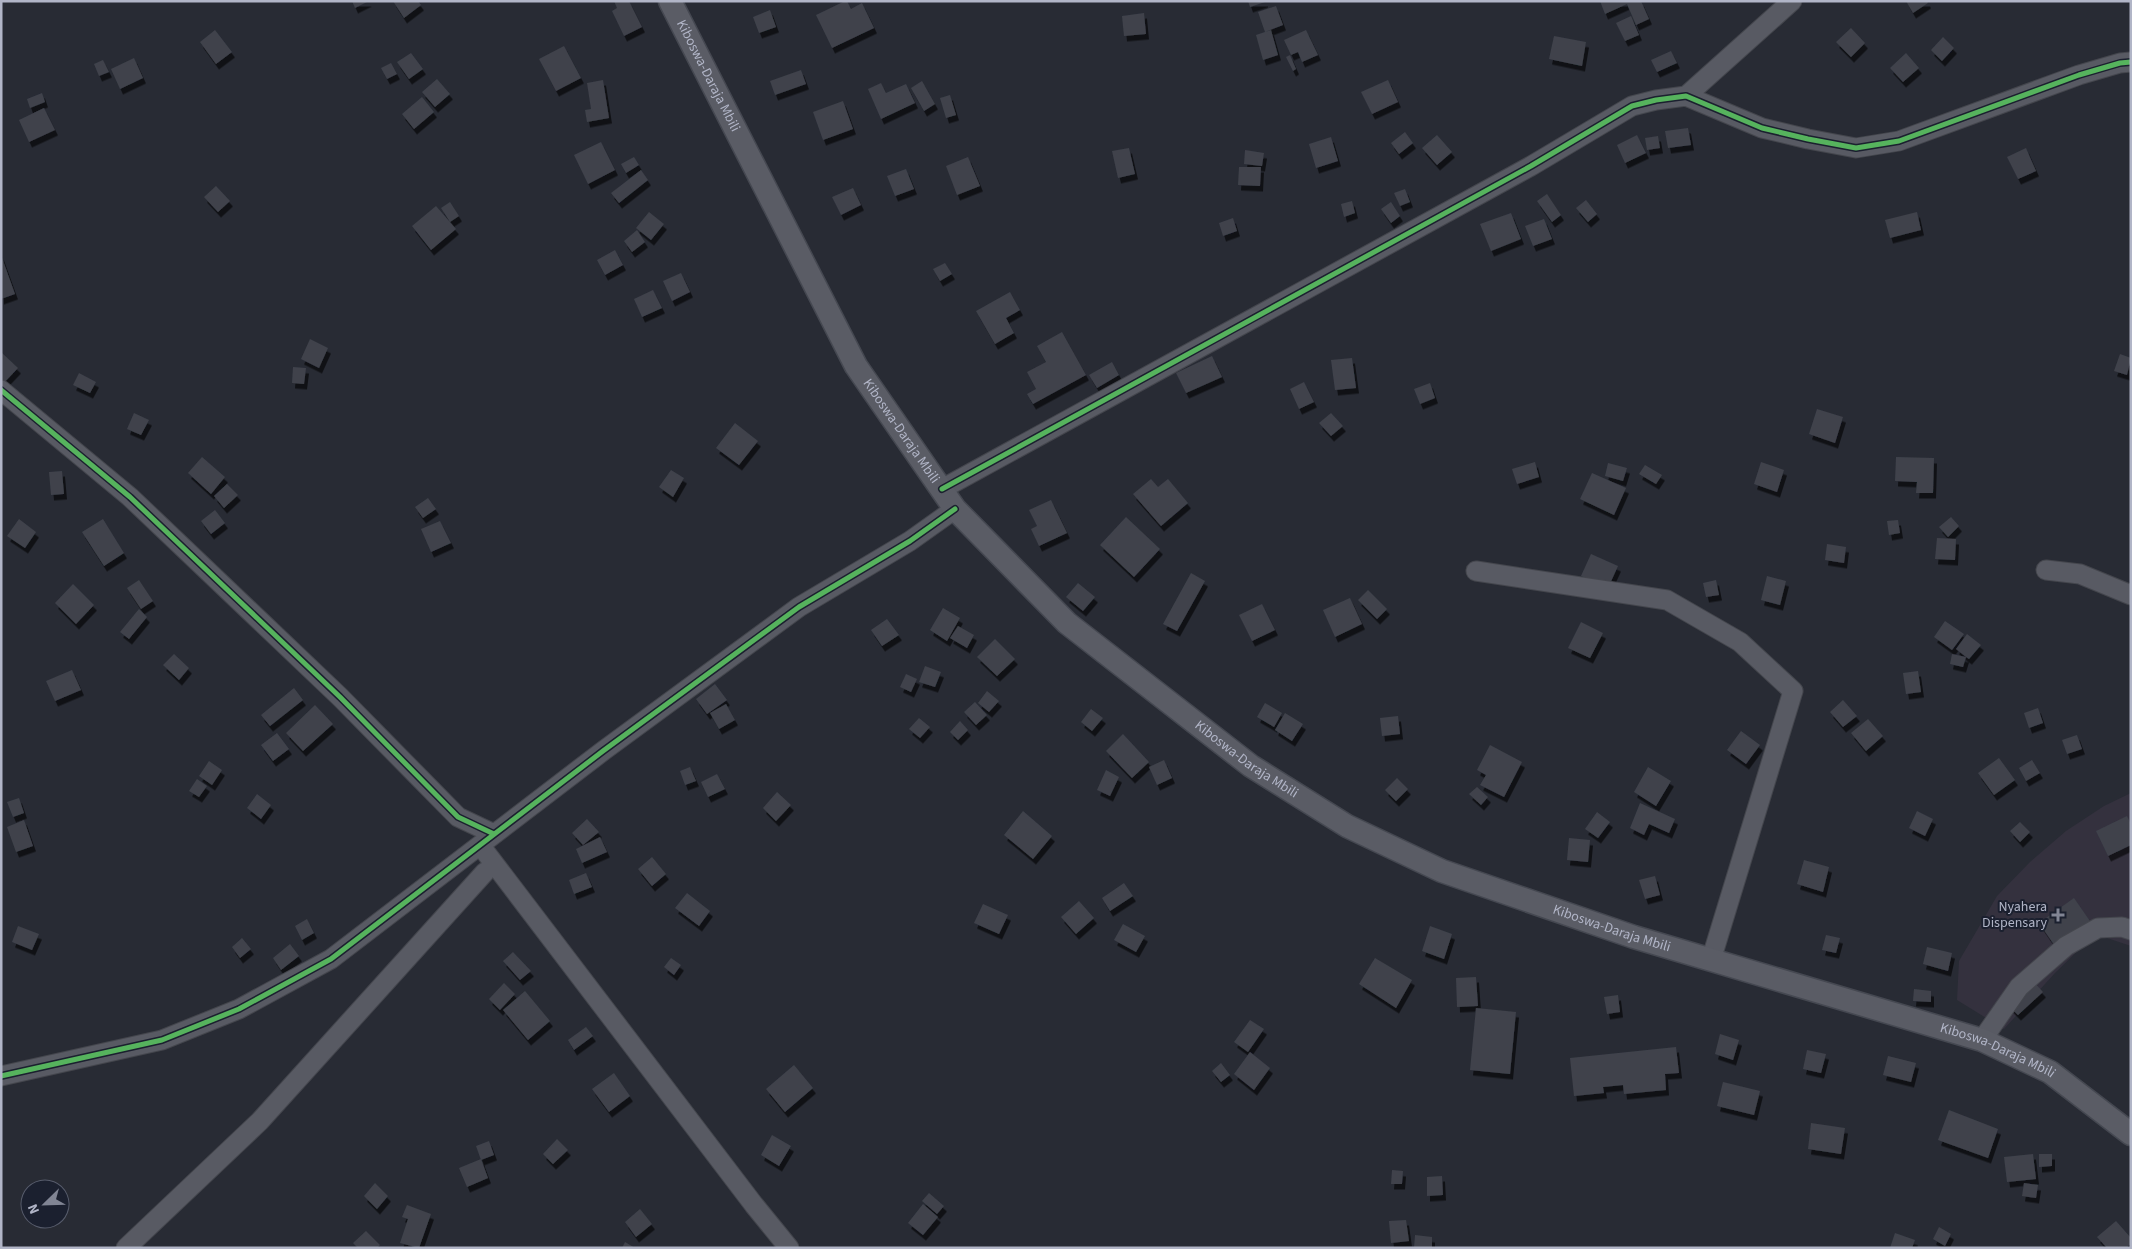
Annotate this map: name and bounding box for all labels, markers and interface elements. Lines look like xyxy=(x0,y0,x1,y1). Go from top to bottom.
street label: Kiboswa-Daraja Mbili xyxy=(671,16,745,135)
street label: Kiboswa-Daraja Mbili xyxy=(858,375,944,488)
street label: Kiboswa-Daraja Mbili xyxy=(1190,716,1302,803)
place label: Nyahera Dispensary xyxy=(1982,897,2047,933)
street label: Kiboswa-Daraja Mbili xyxy=(1550,900,1673,957)
marker: Nyahera Dispensary xyxy=(2051,908,2065,922)
street label: Kiboswa-Daraja Mbili xyxy=(1938,1018,2060,1083)
north arrow xyxy=(20,1179,70,1229)
text: N xyxy=(23,1200,45,1217)

